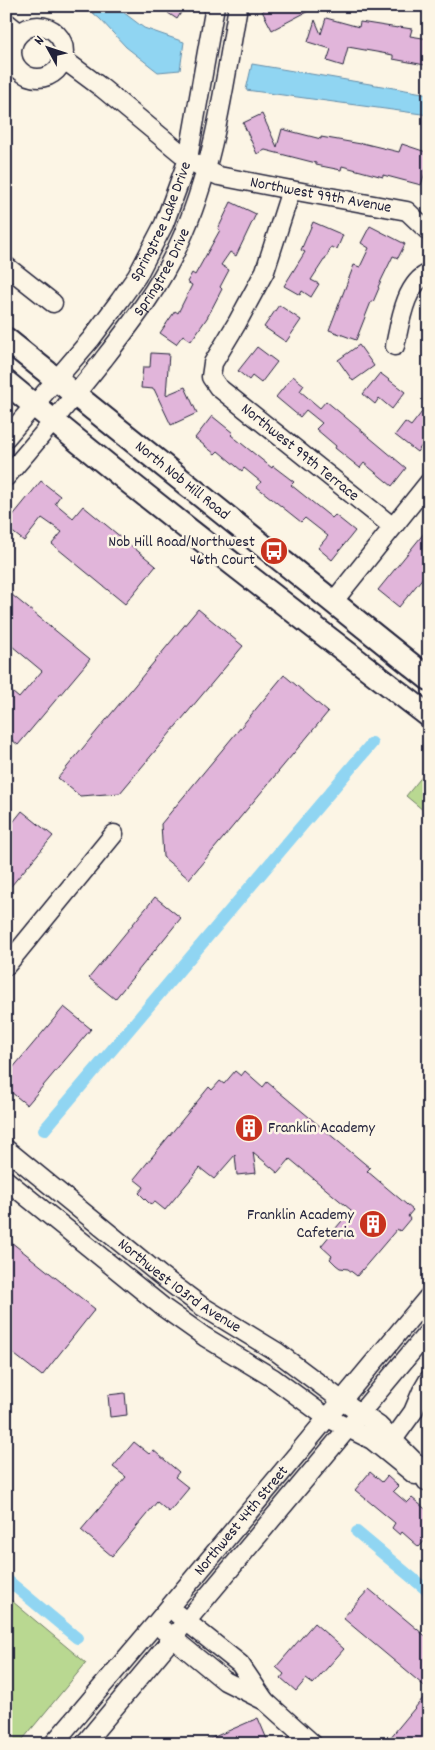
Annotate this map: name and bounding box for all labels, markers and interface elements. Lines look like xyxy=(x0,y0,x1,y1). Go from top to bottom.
north arrow xyxy=(22,22,72,72)
text: N xyxy=(30,32,50,50)
street label: Springtree Lake Drive xyxy=(125,158,198,287)
street label: Northwest 99th Avenue xyxy=(248,171,393,219)
street label: Springtree Drive xyxy=(128,225,196,321)
street label: Northwest 99th Terrace xyxy=(236,398,364,507)
street label: North Nob Hill Road xyxy=(130,435,235,526)
place label: Nob Hill Road/Northwest 46th Court xyxy=(108,531,255,572)
bus stop icon: Nob Hill Road/Northwest 46th Court xyxy=(259,536,289,566)
building icon: Franklin Academy xyxy=(234,1113,264,1143)
place label: Franklin Academy xyxy=(268,1117,376,1140)
place label: Franklin Academy Cafeteria xyxy=(247,1204,355,1245)
building icon: Franklin Academy Cafeteria xyxy=(358,1209,388,1239)
street label: Northwest 103rd Avenue xyxy=(112,1233,245,1339)
street label: Northwest 44th Street xyxy=(189,1461,294,1581)

